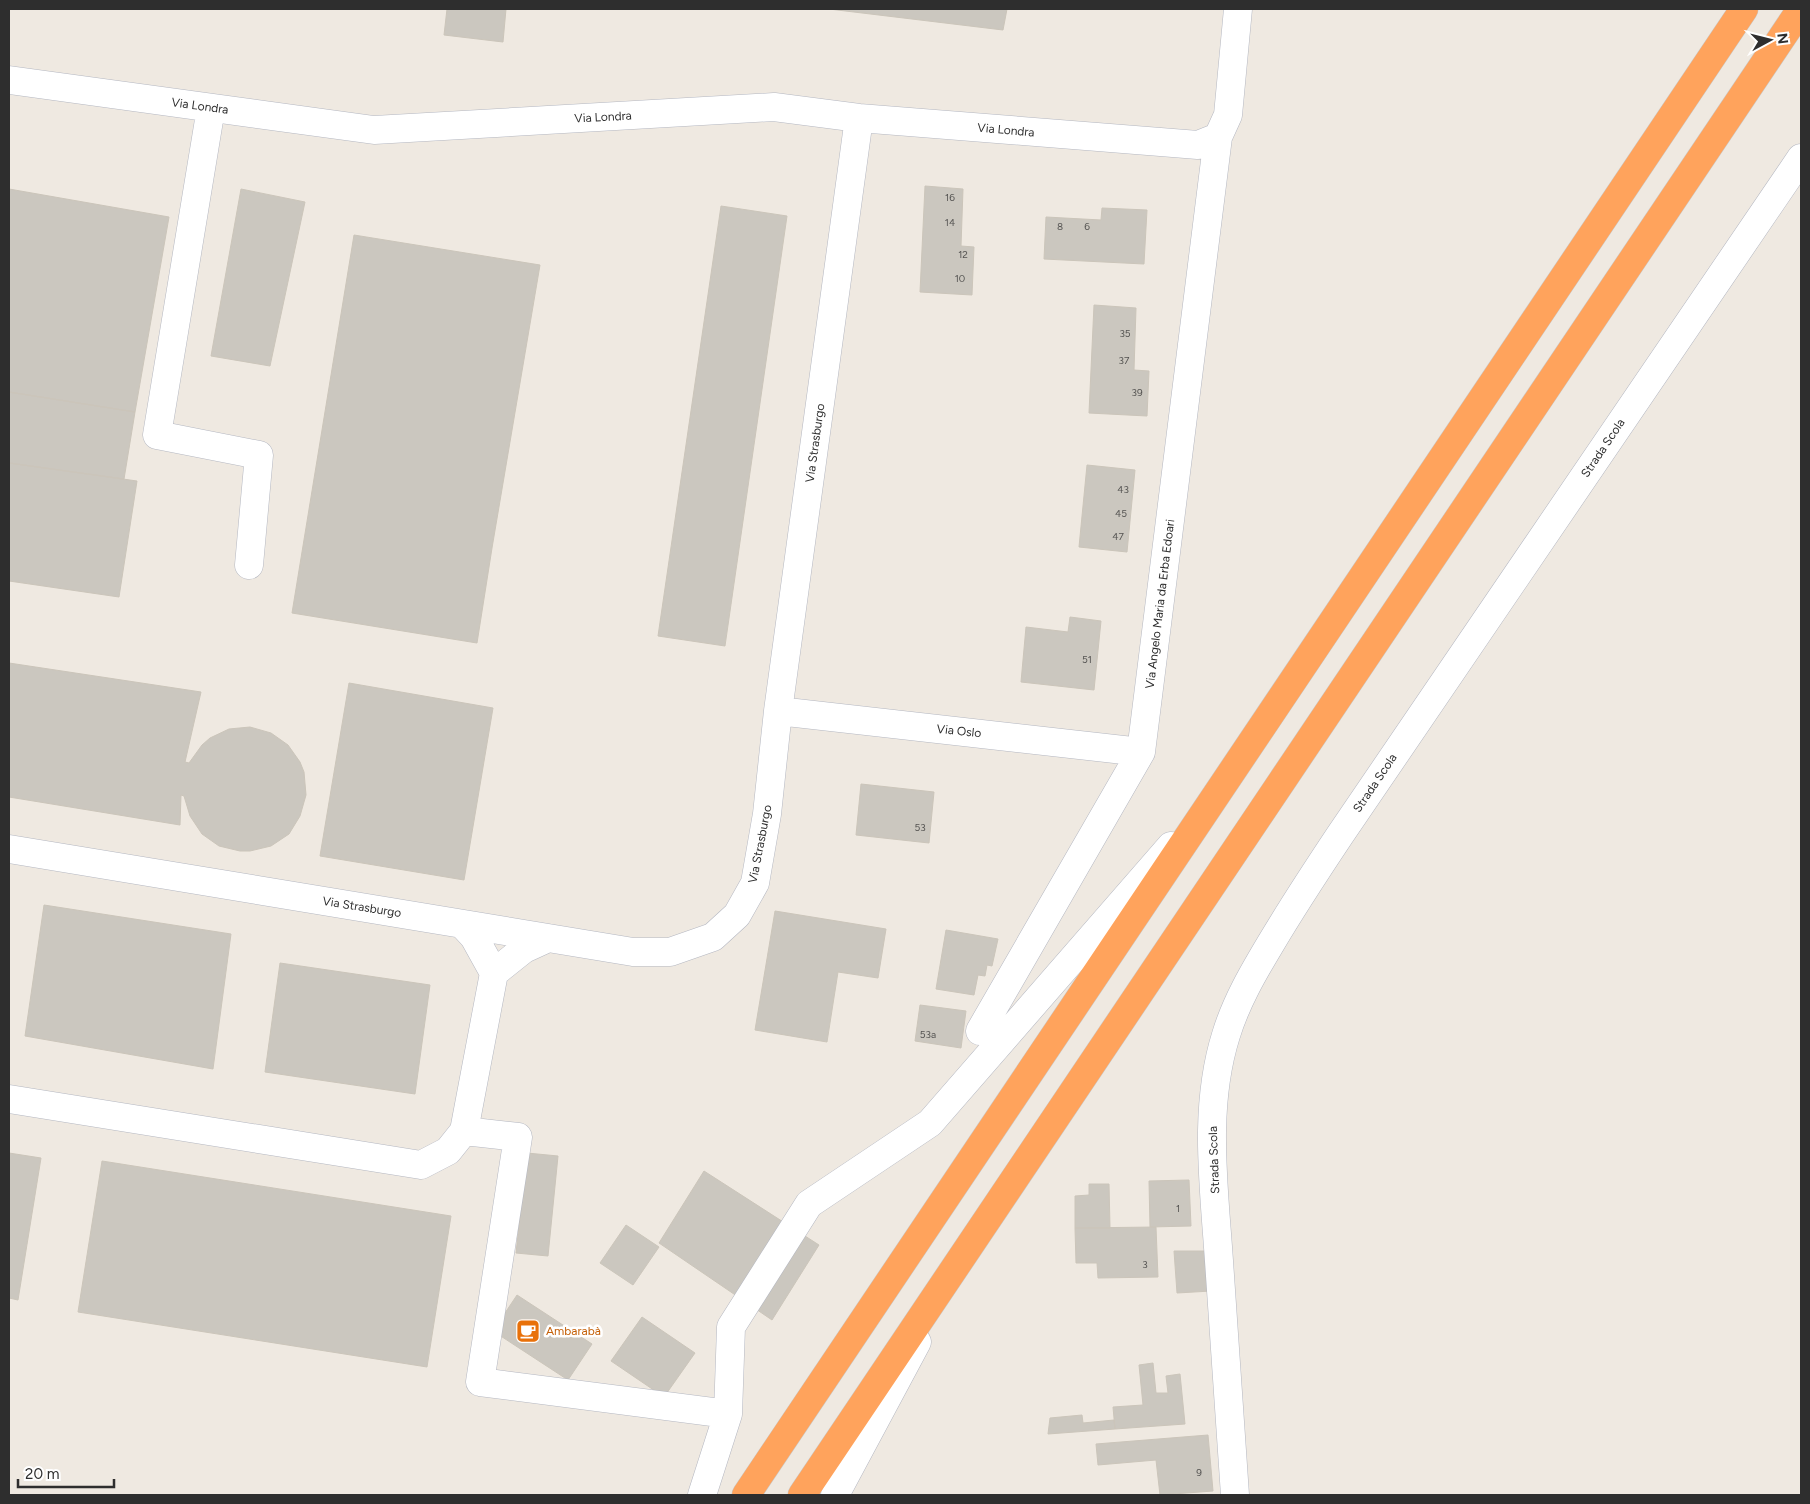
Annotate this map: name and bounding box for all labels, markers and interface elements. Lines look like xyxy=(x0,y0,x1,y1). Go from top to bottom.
north arrow xyxy=(1745,15,1795,65)
text: N xyxy=(1773,32,1792,45)
street label: Via Londra xyxy=(171,95,229,117)
street label: Via Londra xyxy=(574,109,632,125)
street label: Via Londra xyxy=(977,121,1035,139)
house number: 16 xyxy=(945,191,955,204)
house number: 14 xyxy=(945,216,955,229)
house number: 8 xyxy=(1057,220,1063,233)
house number: 6 xyxy=(1084,220,1090,233)
house number: 12 xyxy=(958,248,968,261)
house number: 10 xyxy=(955,272,965,285)
house number: 35 xyxy=(1119,327,1131,340)
house number: 37 xyxy=(1119,354,1130,367)
house number: 39 xyxy=(1131,386,1143,399)
street label: Via Strasburgo xyxy=(803,403,827,483)
street label: Strada Scola xyxy=(1578,416,1628,480)
house number: 43 xyxy=(1117,483,1129,496)
house number: 45 xyxy=(1115,507,1127,520)
street label: Via Angelo Maria da Erba Edoari xyxy=(1143,518,1177,690)
house number: 47 xyxy=(1112,530,1124,543)
house number: 51 xyxy=(1082,653,1092,666)
street label: Via Oslo xyxy=(936,722,982,740)
street label: Strada Scola xyxy=(1350,751,1400,815)
street label: Via Strasburgo xyxy=(746,804,774,884)
house number: 53 xyxy=(914,821,926,834)
street label: Via Strasburgo xyxy=(322,894,402,920)
house number: 53a xyxy=(920,1028,936,1041)
street label: Strada Scola xyxy=(1206,1126,1222,1194)
house number: 1 xyxy=(1176,1202,1180,1215)
house number: 3 xyxy=(1142,1258,1148,1271)
cafe icon: Ambarabà xyxy=(515,1318,541,1344)
place label: Ambarabà xyxy=(546,1324,601,1338)
scale bar xyxy=(18,1456,114,1488)
text: 20 m xyxy=(25,1465,59,1483)
house number: 9 xyxy=(1196,1466,1202,1479)

